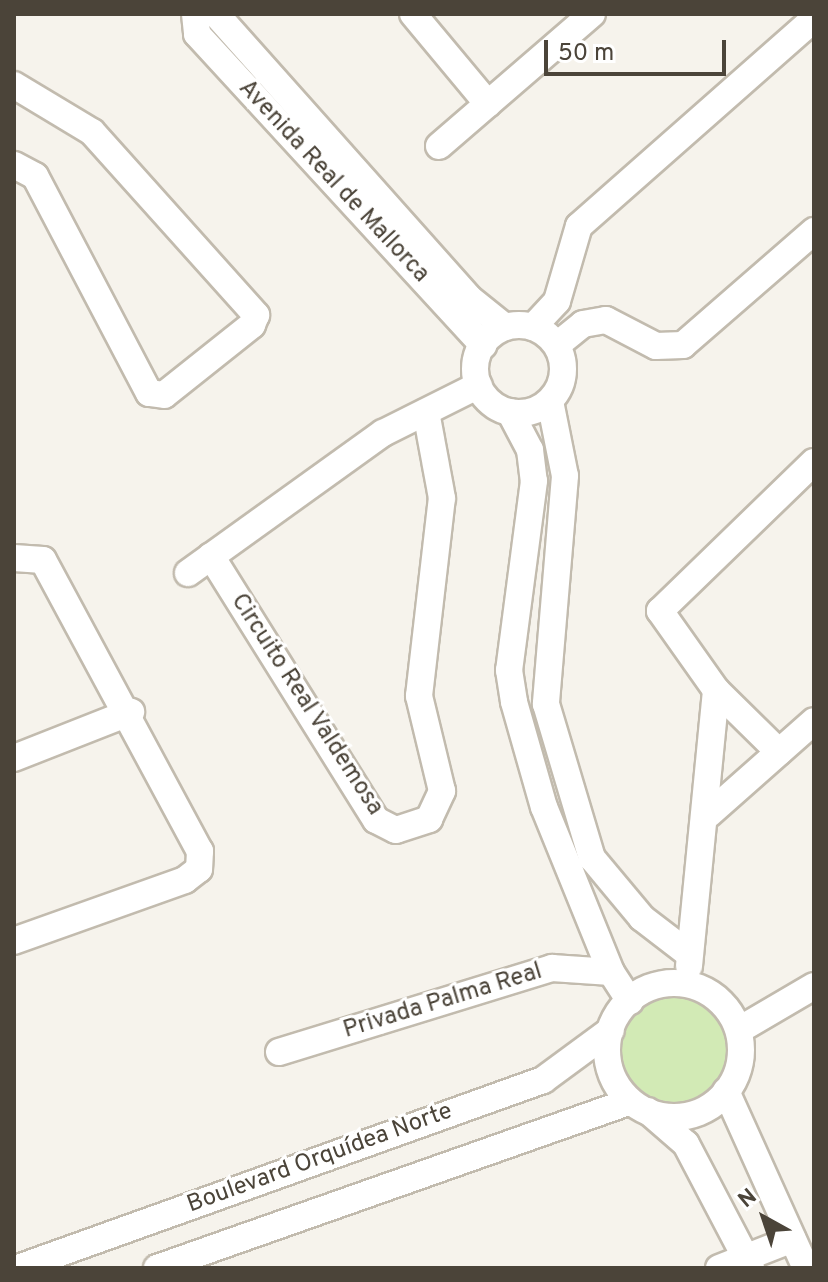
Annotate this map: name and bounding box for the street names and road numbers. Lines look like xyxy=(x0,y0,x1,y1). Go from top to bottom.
street label: Avenida Real de Mallorca xyxy=(232,75,434,289)
street label: Circuito Real Valdemosa xyxy=(223,588,389,822)
street label: Privada Palma Real xyxy=(340,958,546,1046)
street label: Boulevard Orquídea Norte xyxy=(184,1098,456,1220)

